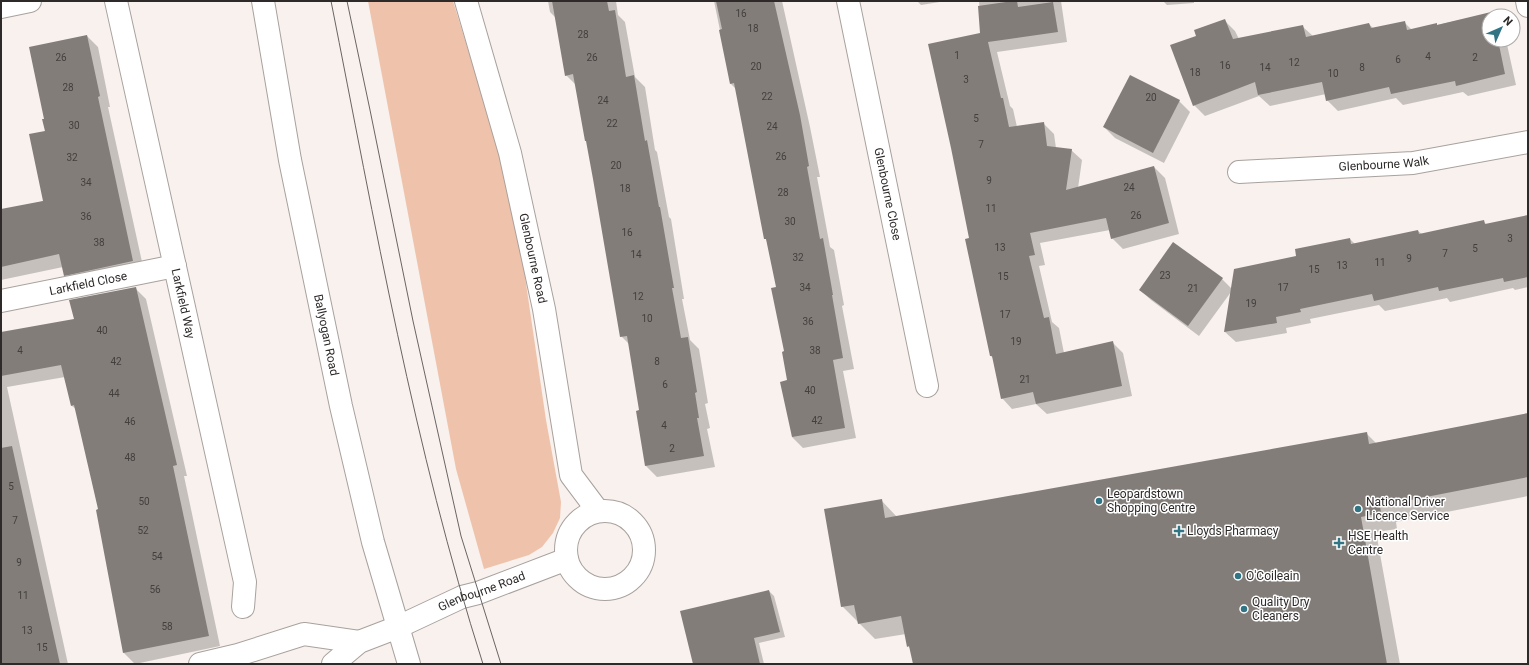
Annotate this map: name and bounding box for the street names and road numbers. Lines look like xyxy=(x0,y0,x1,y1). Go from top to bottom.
street label: Glenbourne Close xyxy=(871,146,904,242)
street label: Glenbourne Walk xyxy=(1338,153,1431,174)
street label: Glenbourne Road xyxy=(516,212,550,305)
street label: Larkfield Way xyxy=(169,267,198,340)
street label: Larkfield Close xyxy=(48,269,128,298)
street label: Ballyogan Road xyxy=(311,293,342,377)
street label: Glenbourne Road xyxy=(436,569,527,614)

